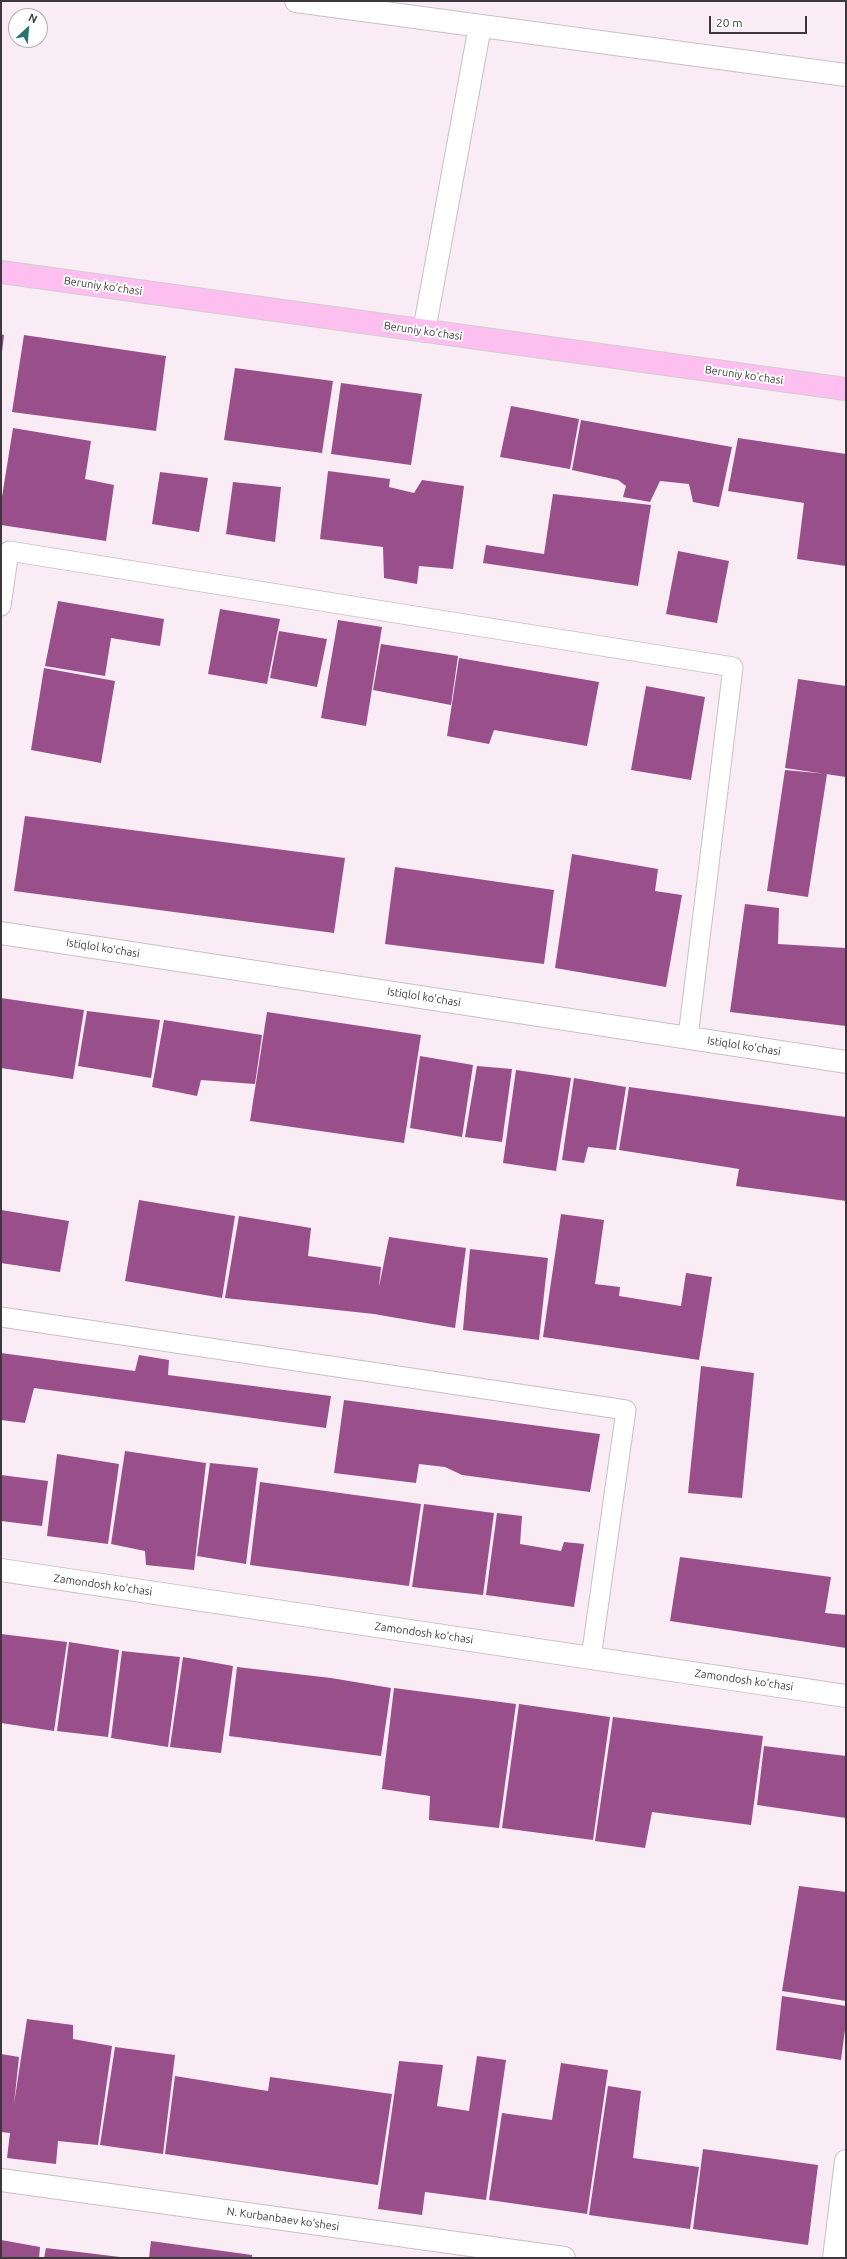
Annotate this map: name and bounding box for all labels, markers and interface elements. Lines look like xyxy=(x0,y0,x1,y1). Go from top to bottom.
north arrow xyxy=(8,8,48,48)
scale bar xyxy=(711,8,809,34)
text: N xyxy=(26,11,39,25)
text: 20 m xyxy=(716,16,743,29)
street label: Beruniy ko'chasi xyxy=(63,274,143,298)
street label: Beruniy ko'chasi xyxy=(383,319,463,343)
street label: Beruniy ko'chasi xyxy=(704,363,784,387)
street label: Istiqlol ko'chasi xyxy=(65,936,141,960)
street label: Istiqlol ko'chasi xyxy=(386,985,462,1009)
street label: Istiqlol ko'chasi xyxy=(706,1034,782,1058)
street label: Zamondosh ko'chasi xyxy=(53,1572,153,1598)
street label: Zamondosh ko'chasi xyxy=(374,1620,474,1646)
street label: Zamondosh ko'chasi xyxy=(694,1667,794,1693)
street label: N. Kurbanbaev ko'shesi xyxy=(226,2205,340,2233)

